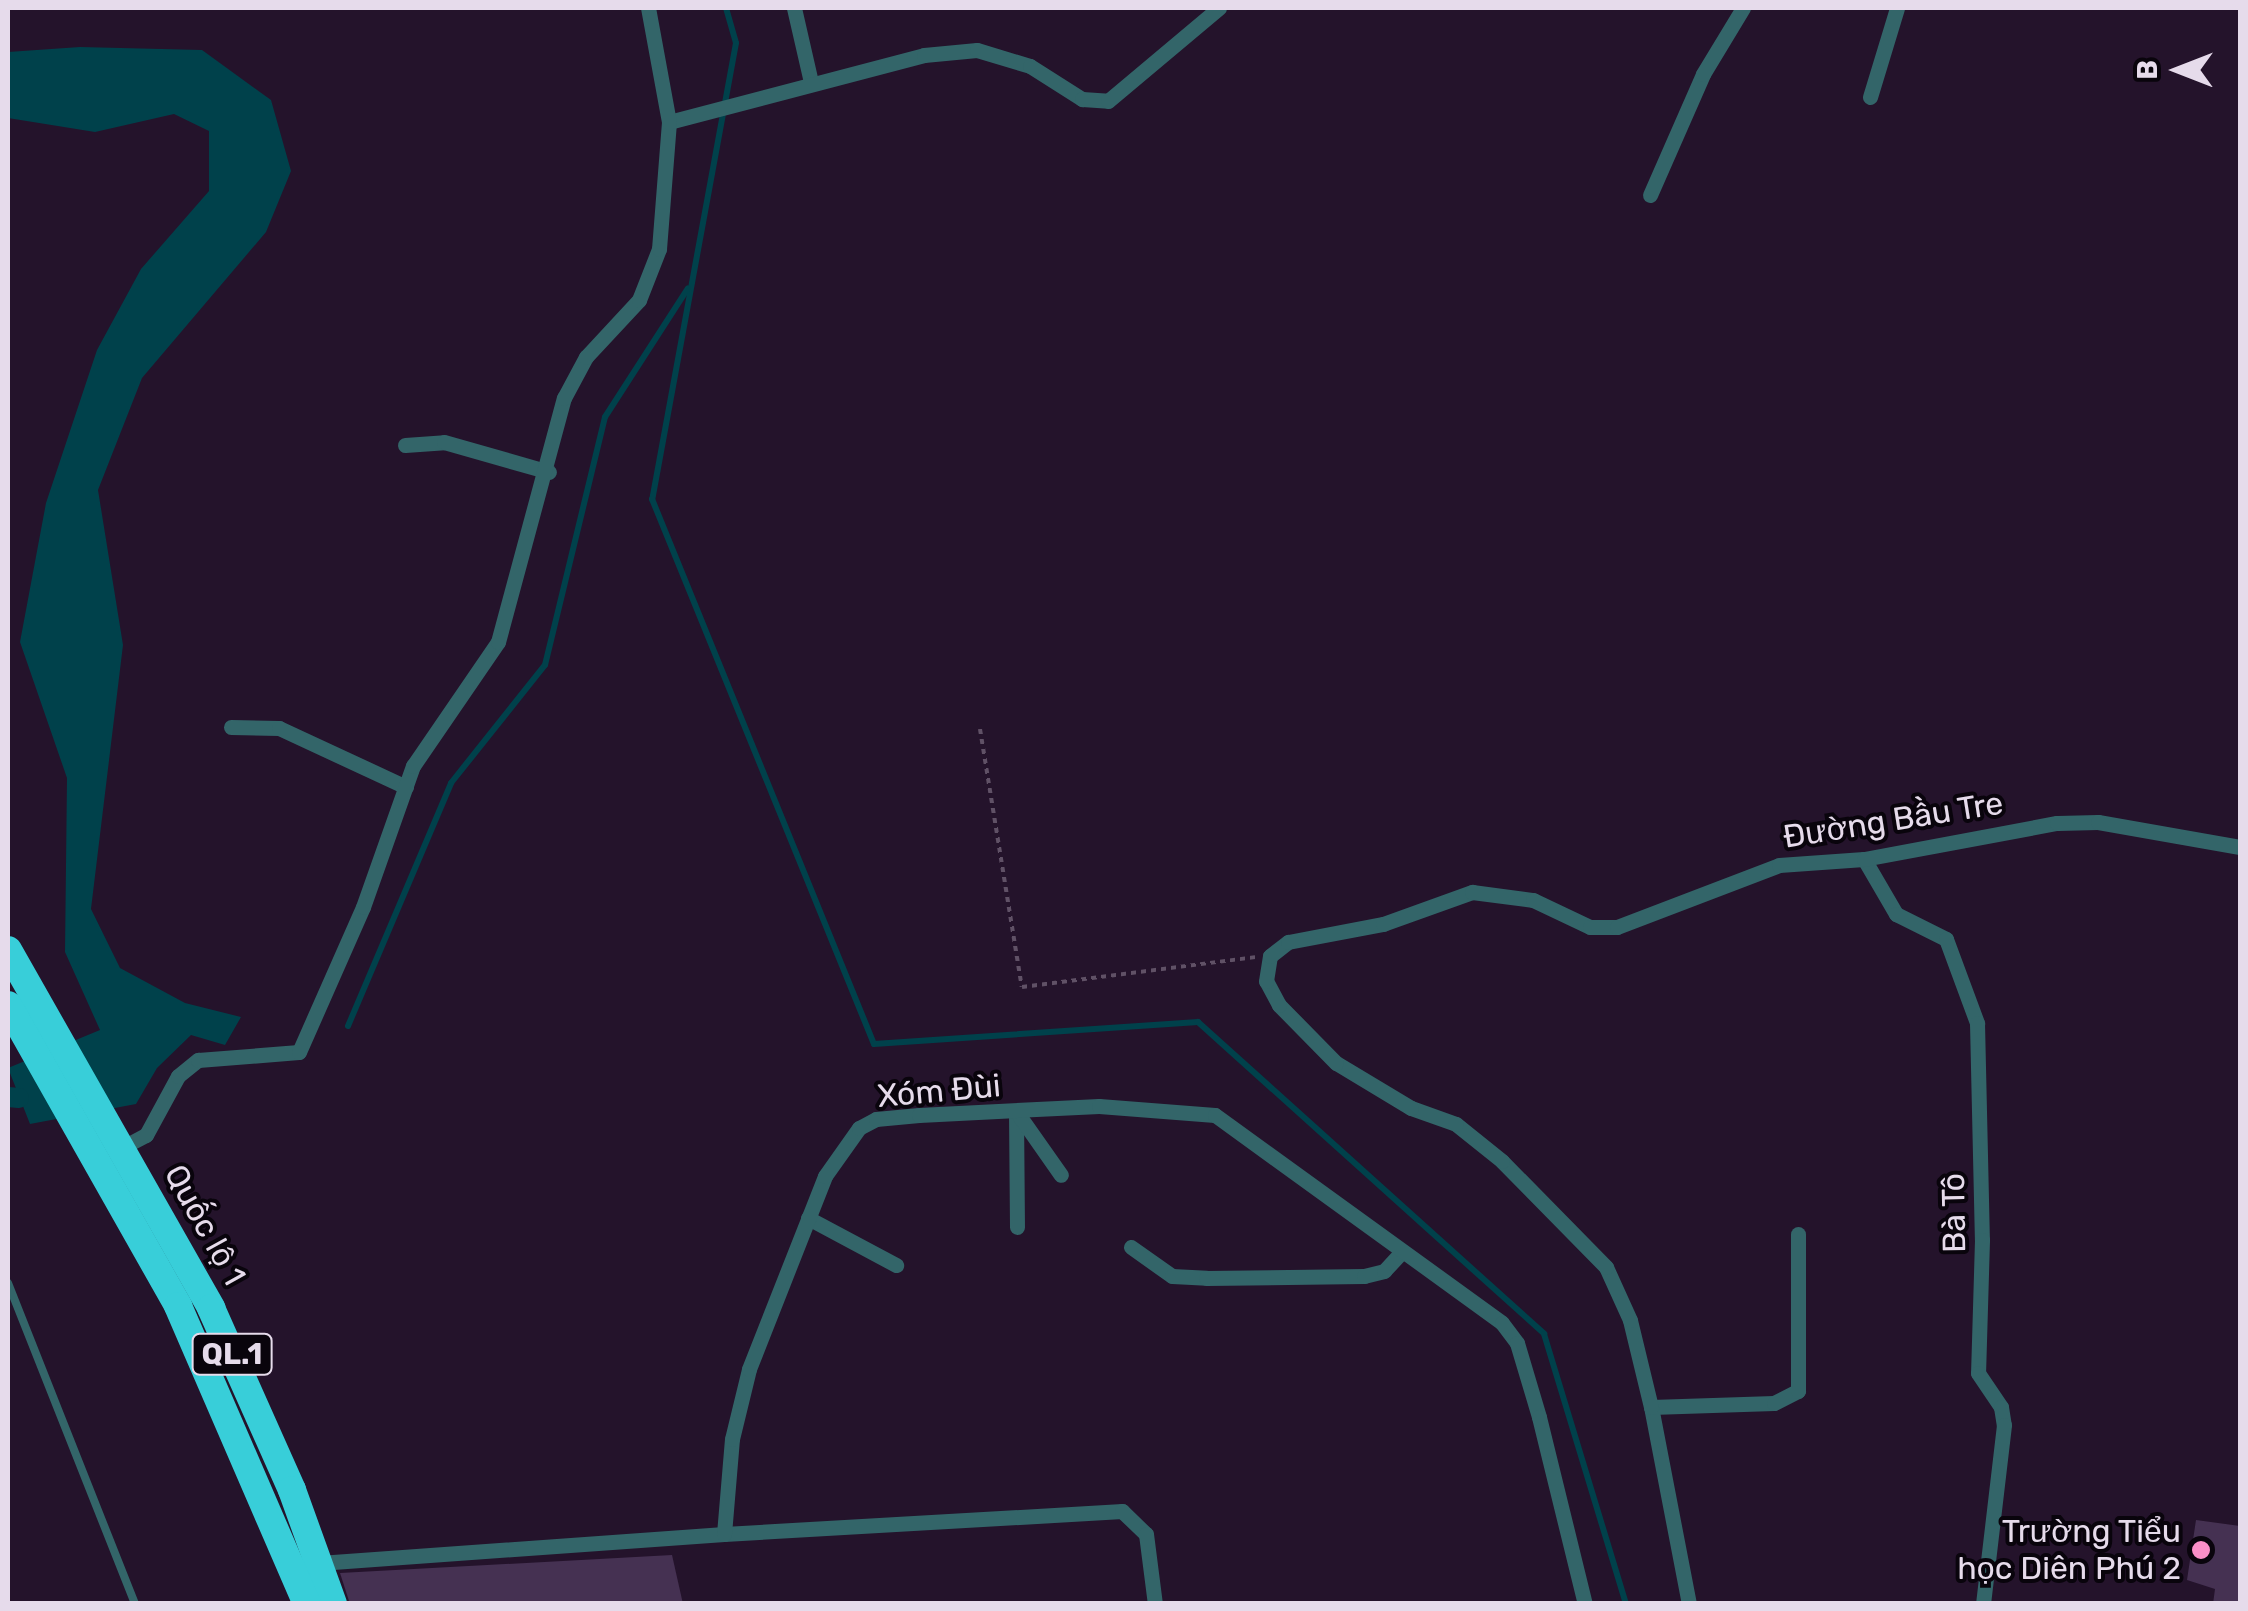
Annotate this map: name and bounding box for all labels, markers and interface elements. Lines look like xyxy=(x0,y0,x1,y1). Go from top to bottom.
north arrow xyxy=(2128,20,2228,120)
text: B xyxy=(2131,60,2164,80)
street label: Đường Bầu Tre xyxy=(1780,784,2006,856)
street label: Xóm Đùi xyxy=(876,1066,1002,1116)
street label: Quốc lộ 1 xyxy=(156,1158,254,1292)
street label: Bà Tô xyxy=(1934,1172,1974,1254)
road number: QL.1 xyxy=(190,1329,274,1379)
place label: Trường Tiểu học Diên Phú 2 xyxy=(1957,1513,2181,1588)
marker: Trường Tiểu học Diên Phú 2 xyxy=(2190,1539,2212,1561)

